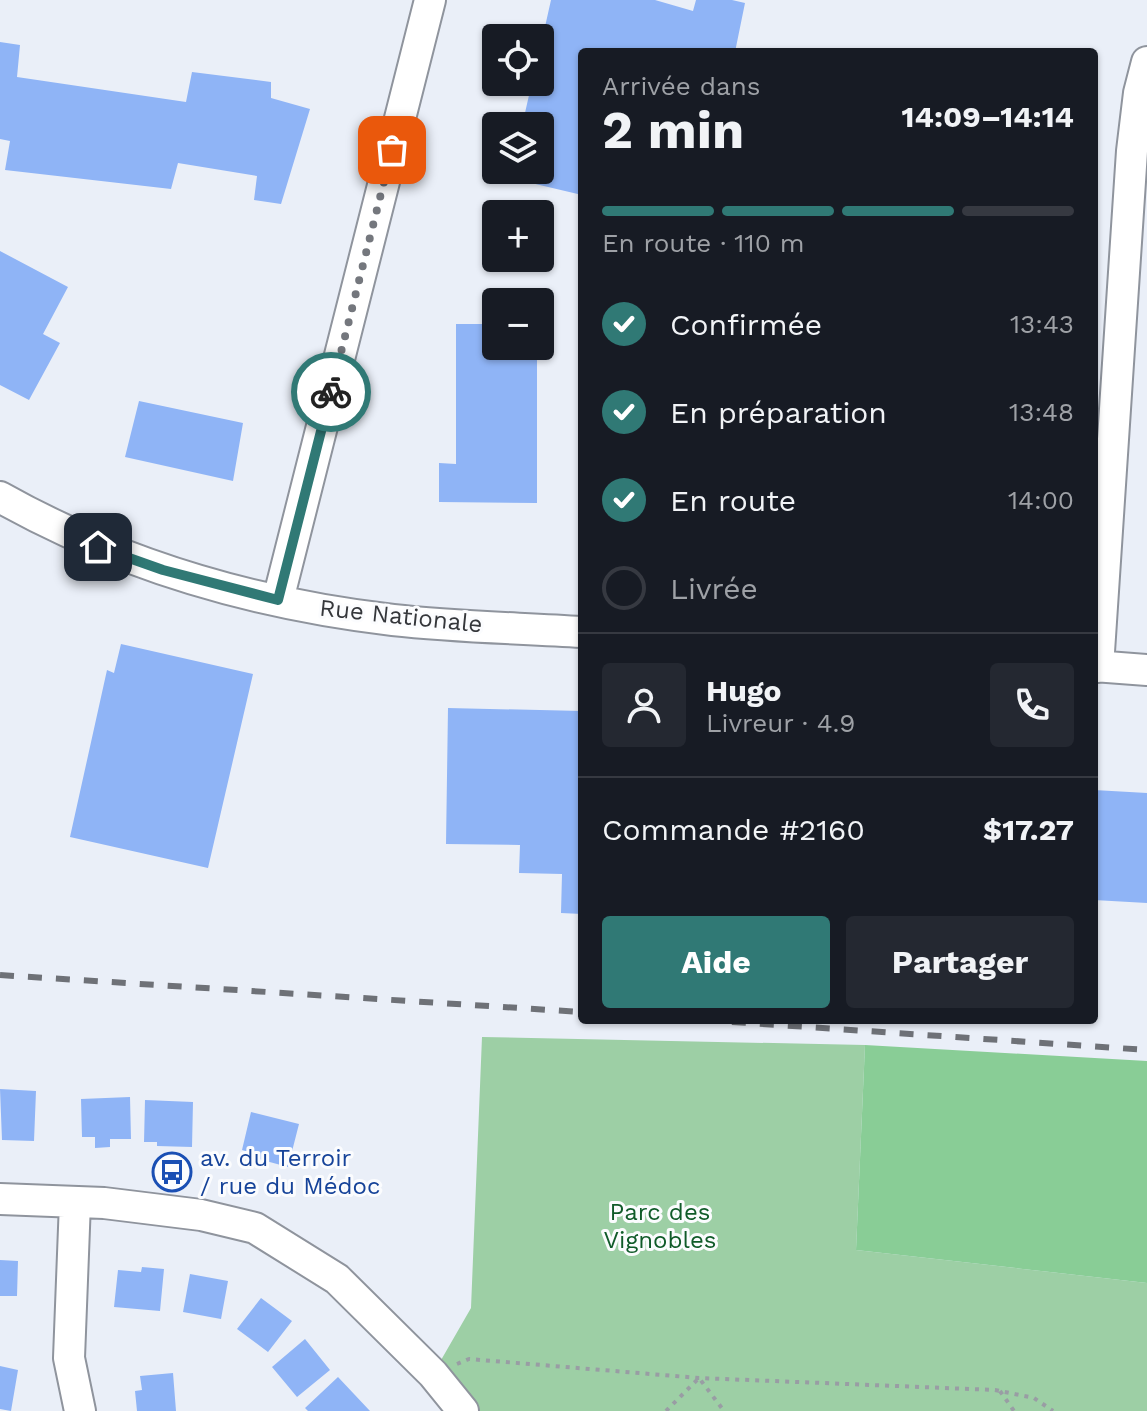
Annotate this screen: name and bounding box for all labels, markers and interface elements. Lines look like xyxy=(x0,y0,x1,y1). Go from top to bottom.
map controls xyxy=(482,24,554,360)
button: locate xyxy=(482,24,554,96)
text: Arrivée dans xyxy=(602,71,761,101)
text: 14:09–14:14 xyxy=(902,99,1074,134)
text: 2 min xyxy=(602,100,744,161)
button: layers xyxy=(482,112,554,184)
pin xyxy=(358,116,426,184)
icon: bag xyxy=(370,128,414,172)
button: + xyxy=(482,200,554,272)
text: En route · 110 m xyxy=(602,228,804,258)
button: − xyxy=(482,288,554,360)
icon: check xyxy=(602,302,646,346)
text: Confirmée xyxy=(670,307,822,342)
text: 13:43 xyxy=(1010,309,1074,339)
courier xyxy=(291,352,371,432)
icon: bike xyxy=(309,370,353,414)
icon: check xyxy=(602,390,646,434)
text: En préparation xyxy=(670,395,887,430)
text: 13:48 xyxy=(1009,397,1074,427)
icon: check xyxy=(602,478,646,522)
text: En route xyxy=(670,483,796,518)
text: 14:00 xyxy=(1008,485,1074,515)
pin xyxy=(64,513,132,581)
icon: home xyxy=(76,525,120,569)
text: Livrée xyxy=(670,571,758,606)
street label: Rue Nationale xyxy=(318,594,484,638)
button: person xyxy=(602,663,686,747)
button: phone xyxy=(990,663,1074,747)
text: Hugo xyxy=(706,673,782,708)
text: Livreur · 4.9 xyxy=(706,708,855,738)
text: Commande #2160 xyxy=(602,812,865,847)
text: $17.27 xyxy=(983,812,1074,847)
button: Aide xyxy=(602,916,830,1008)
button: Partager xyxy=(846,916,1074,1008)
place label: av. du Terroir / rue du Médoc xyxy=(200,1144,380,1200)
bus stop icon: av. du Terroir / rue du Médoc xyxy=(151,1151,193,1193)
park label: Parc des Vignobles xyxy=(604,1198,716,1254)

